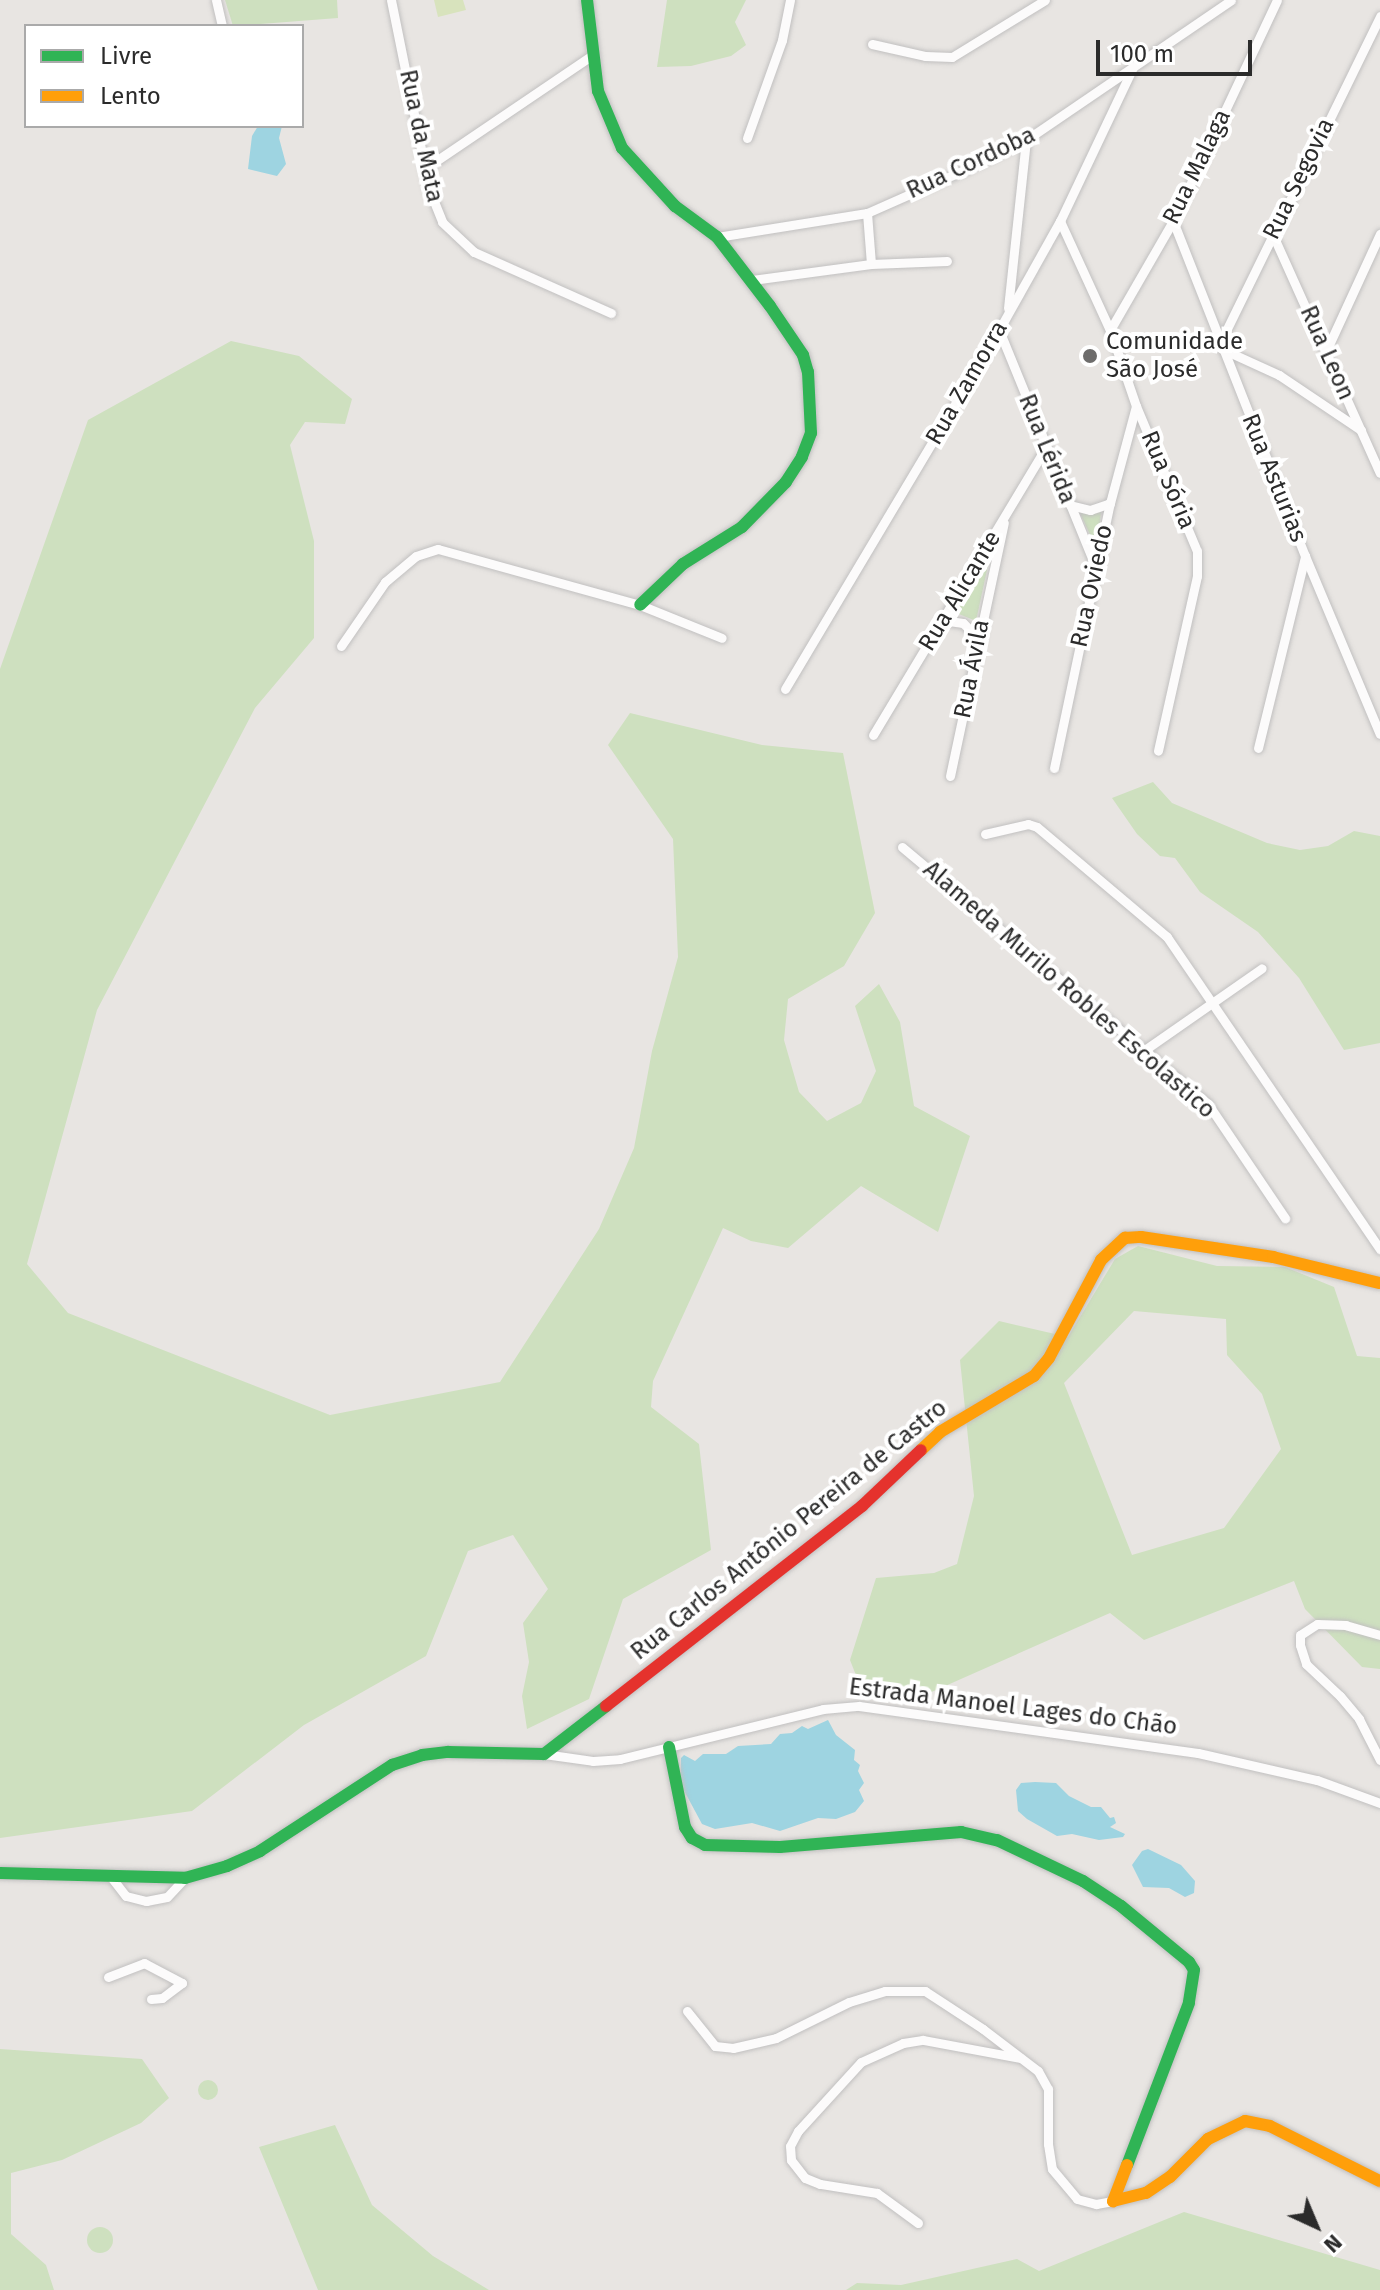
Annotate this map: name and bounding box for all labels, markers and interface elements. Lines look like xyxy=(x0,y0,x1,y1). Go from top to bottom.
legend xyxy=(24,24,304,128)
scale bar xyxy=(1100,24,1256,74)
text: 100 m xyxy=(1110,40,1174,68)
text: Livre xyxy=(100,42,152,70)
street label: Rua da Mata xyxy=(393,67,449,205)
text: Lento xyxy=(100,82,161,110)
street label: Rua Malaga xyxy=(1157,105,1237,229)
street label: Rua Segovia xyxy=(1257,113,1341,245)
street label: Rua Cordoba xyxy=(902,121,1040,205)
street label: Rua Leon xyxy=(1293,301,1361,405)
street label: Rua Zamorra xyxy=(920,316,1014,450)
place label: Comunidade São José xyxy=(1106,328,1243,384)
marker: Comunidade São José xyxy=(1081,347,1099,365)
street label: Rua Lérida xyxy=(1012,390,1082,508)
street label: Rua Asturias xyxy=(1235,410,1313,546)
street label: Rua Sória xyxy=(1134,426,1202,534)
street label: Rua Oviedo xyxy=(1065,522,1119,650)
street label: Rua Alicante xyxy=(913,526,1007,656)
street label: Rua Ávila xyxy=(948,617,996,721)
street label: Alameda Murilo Robles Escolastico xyxy=(917,855,1221,1125)
street label: Rua Carlos Antônio Pereira de Castro xyxy=(625,1394,953,1666)
street label: Estrada Manoel Lages do Chão xyxy=(847,1673,1179,1741)
north arrow xyxy=(1276,2186,1356,2266)
text: N xyxy=(1318,2229,1348,2258)

